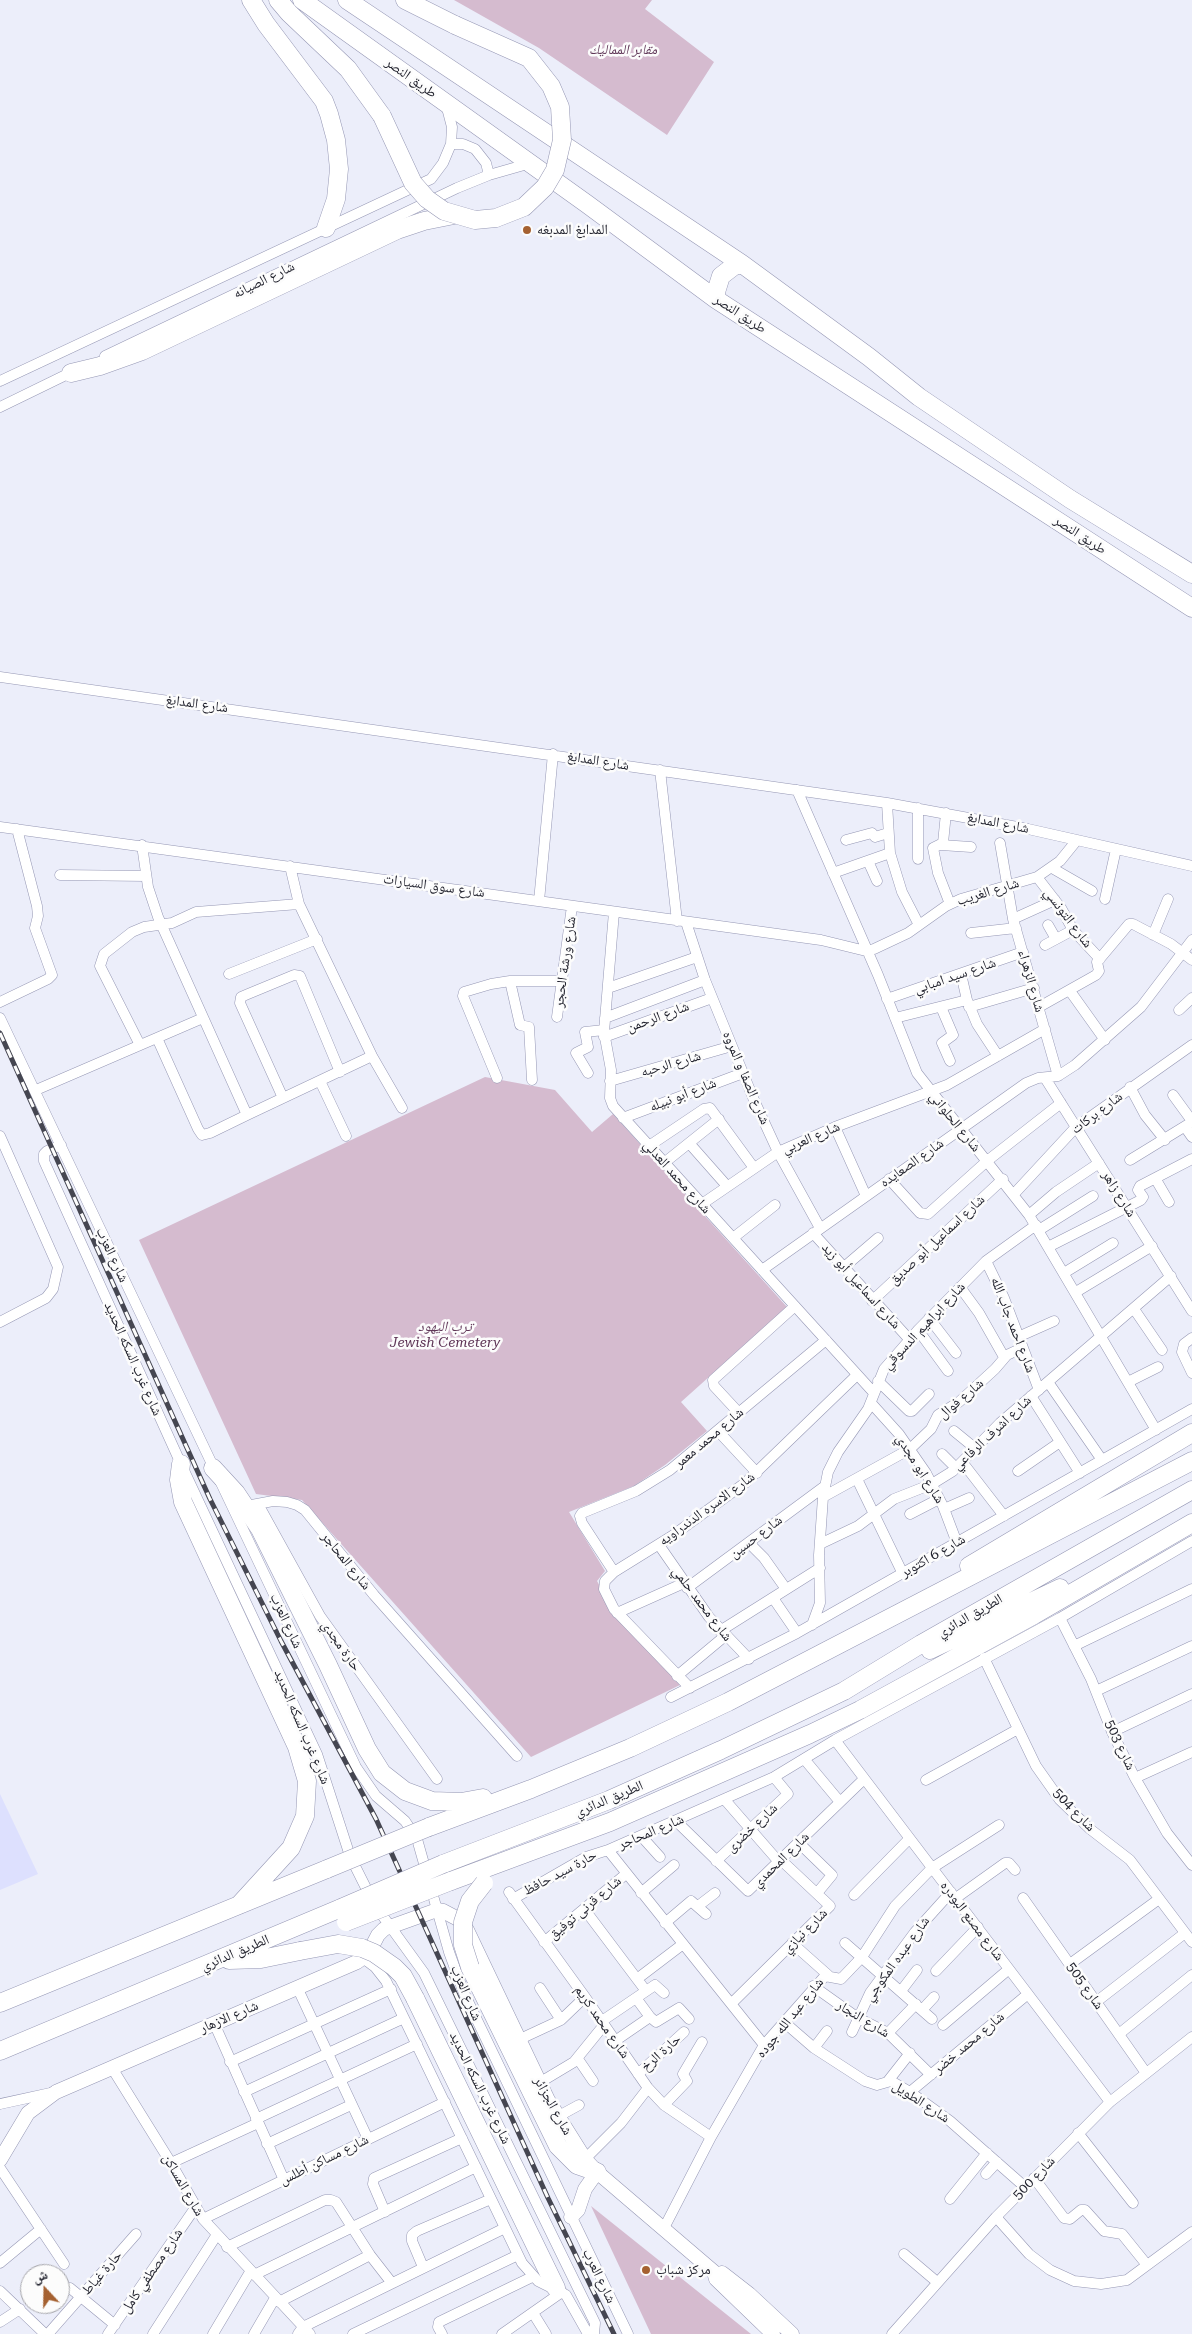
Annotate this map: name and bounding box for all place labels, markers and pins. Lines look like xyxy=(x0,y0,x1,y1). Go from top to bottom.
place label: المدابغ المدبغه xyxy=(537,222,608,238)
marker: المدابغ المدبغه xyxy=(521,224,533,236)
place label: مركز شباب xyxy=(656,2262,711,2278)
marker: مركز شباب xyxy=(640,2264,652,2276)

